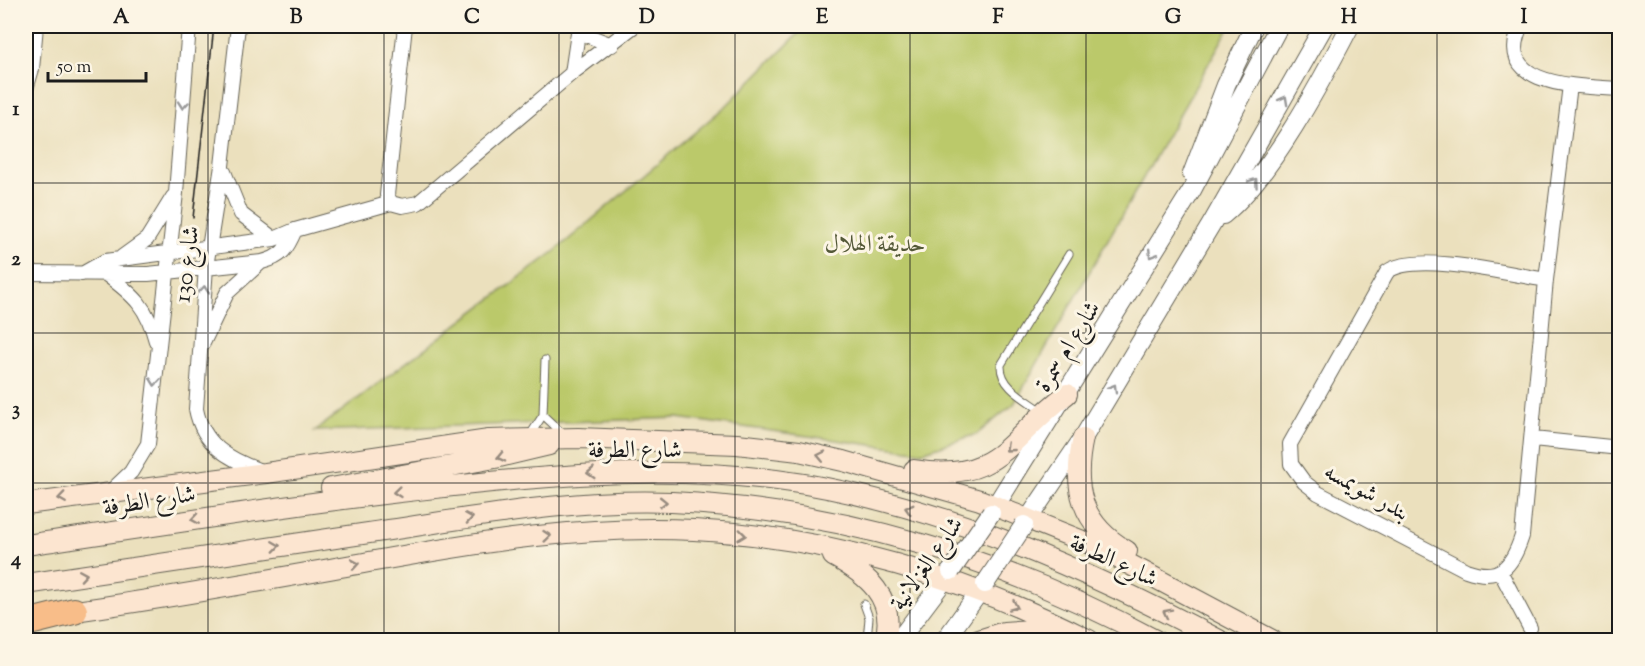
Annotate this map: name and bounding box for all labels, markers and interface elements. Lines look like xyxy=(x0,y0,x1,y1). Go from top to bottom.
text: A xyxy=(113,4,130,33)
text: B xyxy=(290,4,303,33)
text: C xyxy=(464,4,480,33)
text: D xyxy=(639,4,655,33)
text: E xyxy=(816,4,829,33)
text: F xyxy=(992,4,1004,33)
text: G xyxy=(1165,4,1182,33)
text: H xyxy=(1341,4,1357,33)
text: I xyxy=(1521,4,1528,33)
scale bar xyxy=(48,45,146,83)
text: 50 m xyxy=(56,55,92,81)
text: 1 xyxy=(13,96,20,125)
one-way arrow xyxy=(1276,96,1288,106)
one-way arrow xyxy=(176,100,189,109)
one-way arrow xyxy=(1247,178,1258,189)
street label: شارع 130 xyxy=(166,224,211,305)
park label: حديقة الهلال xyxy=(824,228,926,262)
text: 2 xyxy=(11,246,21,275)
one-way arrow xyxy=(1148,248,1160,258)
one-way arrow xyxy=(197,285,210,294)
street label: شارع ام سمرة xyxy=(1027,295,1112,400)
one-way arrow xyxy=(149,378,162,387)
one-way arrow xyxy=(1106,384,1117,394)
text: 3 xyxy=(12,396,20,425)
street label: شارع الطرفة xyxy=(588,434,682,469)
one-way arrow xyxy=(1005,441,1016,452)
one-way arrow xyxy=(496,449,506,462)
one-way arrow xyxy=(816,450,826,463)
street label: بندر شويمسه xyxy=(1317,455,1415,530)
one-way arrow xyxy=(587,466,596,479)
street label: شارع الطرفة xyxy=(100,478,198,527)
one-way arrow xyxy=(393,485,402,498)
one-way arrow xyxy=(57,492,67,504)
one-way arrow xyxy=(659,496,668,508)
one-way arrow xyxy=(904,504,915,516)
street label: شارع الغزلانية xyxy=(883,510,973,619)
one-way arrow xyxy=(191,512,200,524)
one-way arrow xyxy=(465,513,474,525)
street label: شارع الطرفة xyxy=(1063,527,1163,598)
one-way arrow xyxy=(737,528,746,540)
one-way arrow xyxy=(543,530,552,543)
one-way arrow xyxy=(272,541,281,553)
text: 4 xyxy=(10,546,21,575)
one-way arrow xyxy=(349,558,359,571)
one-way arrow xyxy=(79,570,88,582)
one-way arrow xyxy=(1008,598,1019,610)
one-way arrow xyxy=(1162,609,1173,621)

